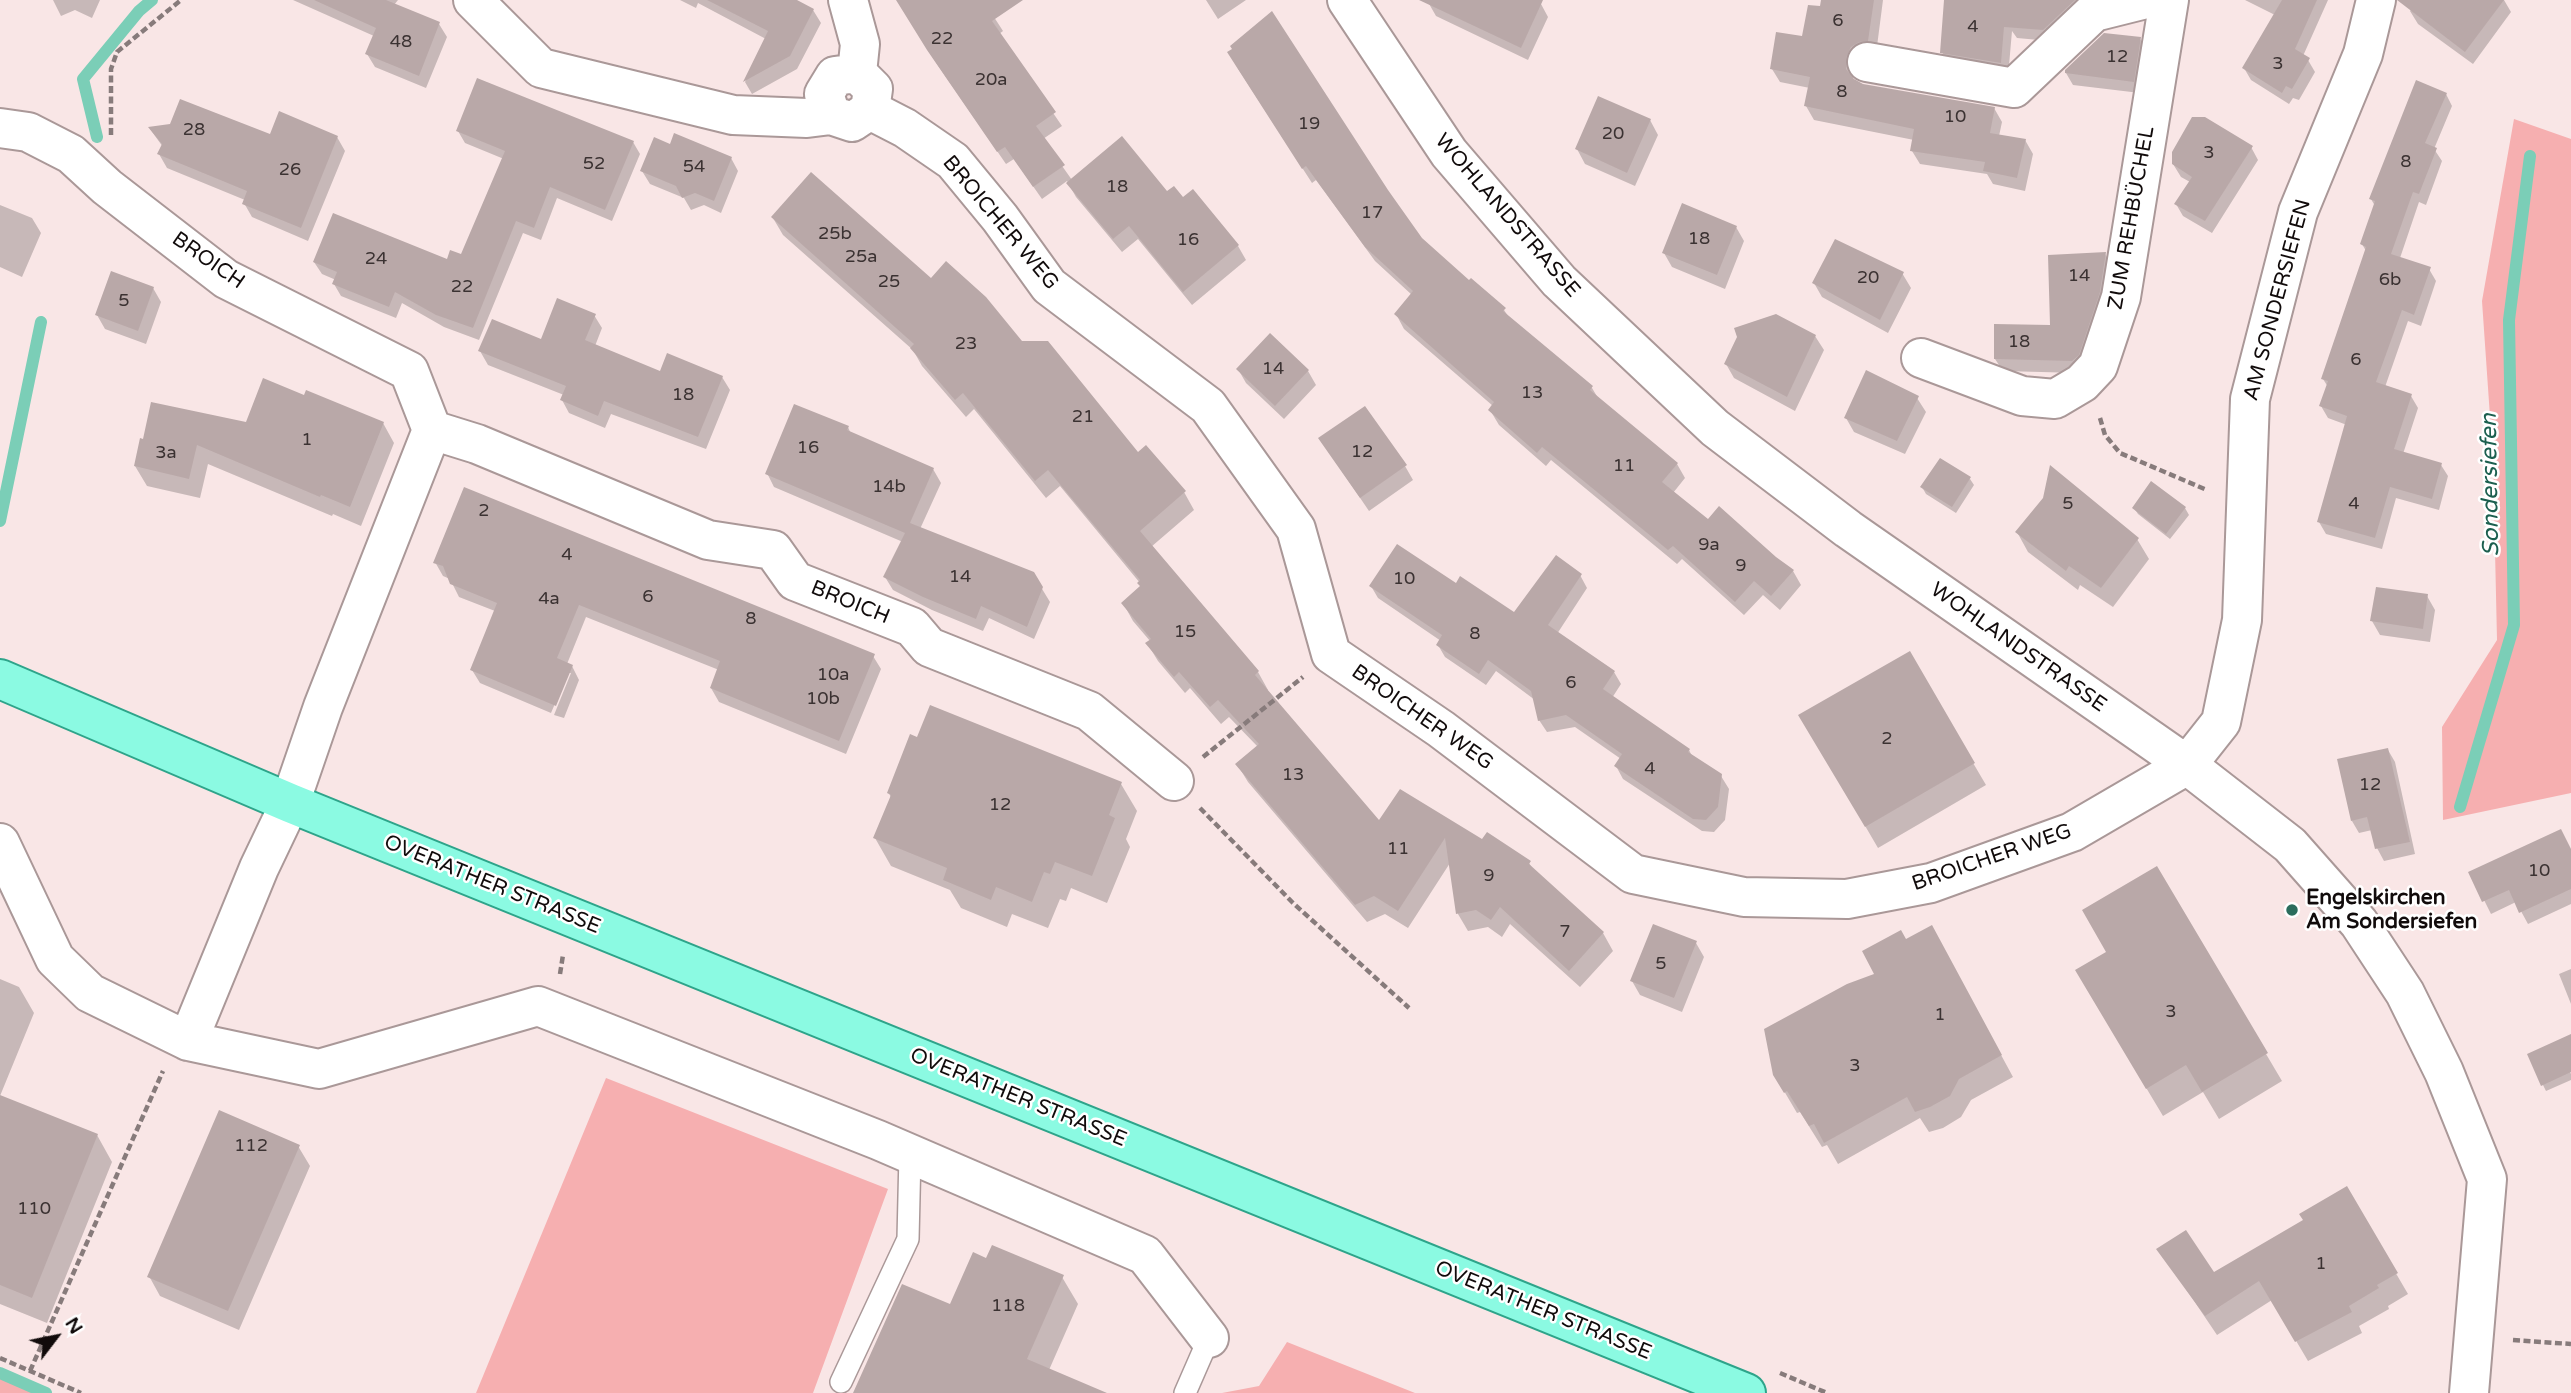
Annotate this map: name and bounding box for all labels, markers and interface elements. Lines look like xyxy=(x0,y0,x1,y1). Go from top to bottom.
house number: 6 xyxy=(1832,10,1844,32)
house number: 4 xyxy=(1967,16,1979,38)
house number: 22 xyxy=(931,28,953,50)
house number: 48 xyxy=(390,31,412,53)
house number: 12 xyxy=(2106,46,2128,68)
house number: 3 xyxy=(2272,53,2284,75)
house number: 20a xyxy=(975,69,1007,91)
house number: 8 xyxy=(1836,81,1848,103)
house number: 10 xyxy=(1944,106,1966,128)
house number: 19 xyxy=(1298,113,1320,135)
house number: 28 xyxy=(183,119,205,141)
house number: 20 xyxy=(1602,123,1624,145)
street label: ZUM REHBÜCHEL xyxy=(2103,124,2161,312)
street label: WOHLANDSTRASSE xyxy=(1429,129,1585,303)
house number: 3 xyxy=(2203,142,2215,164)
street label: BROICHER WEG xyxy=(937,151,1063,295)
house number: 8 xyxy=(2400,151,2412,173)
house number: 52 xyxy=(583,153,605,175)
house number: 54 xyxy=(683,156,705,178)
house number: 26 xyxy=(279,159,301,181)
house number: 18 xyxy=(1106,176,1128,198)
street label: AM SONDERSIEFEN xyxy=(2239,196,2317,404)
house number: 17 xyxy=(1361,202,1383,224)
house number: 25b xyxy=(818,223,852,245)
street label: BROICH xyxy=(167,227,249,295)
house number: 18 xyxy=(1688,228,1710,250)
house number: 16 xyxy=(1177,229,1199,251)
house number: 25a xyxy=(845,246,877,268)
house number: 24 xyxy=(365,248,387,270)
house number: 14 xyxy=(2068,265,2090,287)
house number: 20 xyxy=(1857,267,1879,289)
house number: 6b xyxy=(2379,269,2401,291)
house number: 25 xyxy=(878,271,900,293)
house number: 22 xyxy=(451,276,473,298)
house number: 5 xyxy=(118,290,130,312)
house number: 18 xyxy=(2008,331,2030,353)
house number: 23 xyxy=(955,333,977,355)
house number: 6 xyxy=(2350,349,2362,371)
house number: 14 xyxy=(1262,358,1284,380)
house number: 13 xyxy=(1521,382,1543,404)
house number: 18 xyxy=(672,384,694,406)
house number: 21 xyxy=(1072,406,1094,428)
water label: Sondersiefen xyxy=(2476,413,2506,557)
house number: 1 xyxy=(301,429,313,451)
house number: 16 xyxy=(797,437,819,459)
house number: 12 xyxy=(1351,441,1373,463)
house number: 3a xyxy=(155,442,177,464)
house number: 11 xyxy=(1613,455,1635,477)
house number: 14b xyxy=(872,476,906,498)
house number: 5 xyxy=(2062,493,2074,515)
house number: 4 xyxy=(2348,493,2360,515)
house number: 2 xyxy=(478,500,490,522)
house number: 9a xyxy=(1698,534,1720,556)
house number: 4 xyxy=(561,544,573,566)
house number: 9 xyxy=(1735,555,1747,577)
house number: 14 xyxy=(949,566,971,588)
house number: 10 xyxy=(1393,568,1415,590)
street label: BROICH xyxy=(807,576,893,630)
street label: WOHLANDSTRASSE xyxy=(1925,578,2111,718)
house number: 6 xyxy=(642,586,654,608)
house number: 4a xyxy=(538,588,560,610)
house number: 8 xyxy=(745,608,757,630)
house number: 15 xyxy=(1174,621,1196,643)
house number: 8 xyxy=(1469,623,1481,645)
street label: BROICHER WEG xyxy=(1346,660,1498,776)
house number: 10a xyxy=(817,664,849,686)
house number: 6 xyxy=(1565,672,1577,694)
house number: 10b xyxy=(806,688,840,710)
house number: 2 xyxy=(1881,728,1893,750)
house number: 4 xyxy=(1644,758,1656,780)
house number: 13 xyxy=(1282,764,1304,786)
house number: 12 xyxy=(2359,774,2381,796)
house number: 12 xyxy=(989,794,1011,816)
street label: BROICHER WEG xyxy=(1909,819,2075,897)
street label: OVERATHER STRASSE xyxy=(380,830,604,940)
house number: 11 xyxy=(1387,838,1409,860)
house number: 10 xyxy=(2528,860,2550,882)
house number: 9 xyxy=(1483,865,1495,887)
place label: Engelskirchen Am Sondersiefen xyxy=(2306,885,2477,935)
marker: Engelskirchen Am Sondersiefen xyxy=(2284,902,2300,918)
house number: 7 xyxy=(1559,921,1571,943)
house number: 5 xyxy=(1655,953,1667,975)
house number: 3 xyxy=(2165,1001,2177,1023)
house number: 1 xyxy=(1934,1004,1946,1026)
street label: OVERATHER STRASSE xyxy=(906,1043,1130,1153)
house number: 3 xyxy=(1849,1055,1861,1077)
house number: 112 xyxy=(234,1135,268,1157)
house number: 110 xyxy=(17,1198,51,1220)
house number: 1 xyxy=(2315,1253,2327,1275)
street label: OVERATHER STRASSE xyxy=(1431,1256,1655,1366)
house number: 118 xyxy=(991,1295,1025,1317)
north arrow xyxy=(21,1302,91,1372)
text: N xyxy=(60,1314,87,1338)

